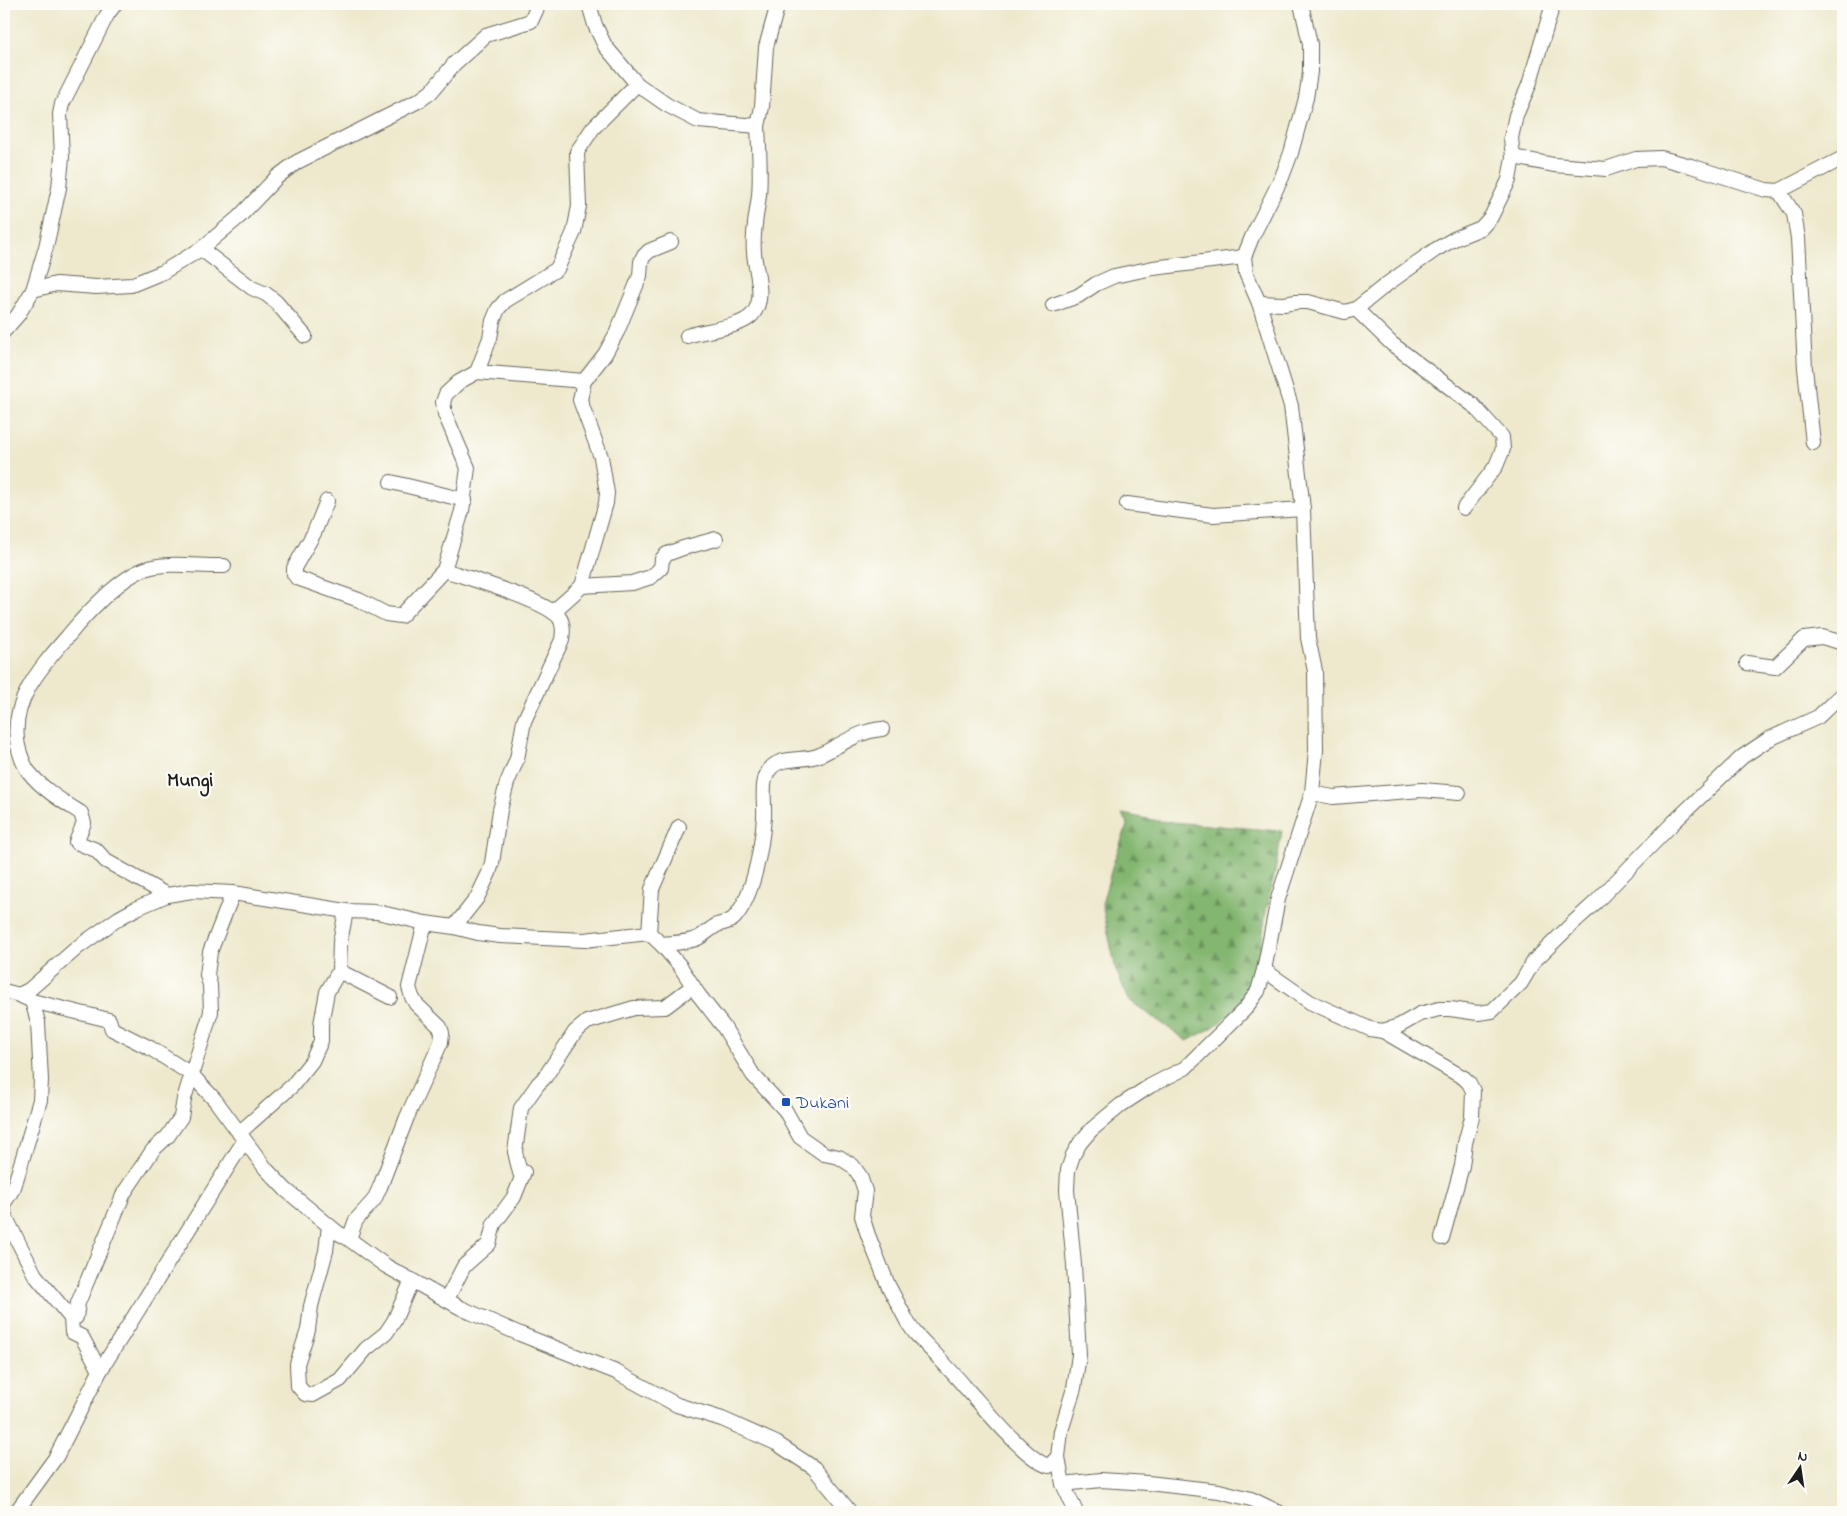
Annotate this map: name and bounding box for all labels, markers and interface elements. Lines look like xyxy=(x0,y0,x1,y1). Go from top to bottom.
district label: Mungi xyxy=(167,767,213,797)
place label: Dukani xyxy=(795,1091,849,1117)
marker: Dukani xyxy=(780,1096,792,1108)
north arrow xyxy=(1774,1444,1824,1494)
text: N xyxy=(1796,1446,1810,1468)

